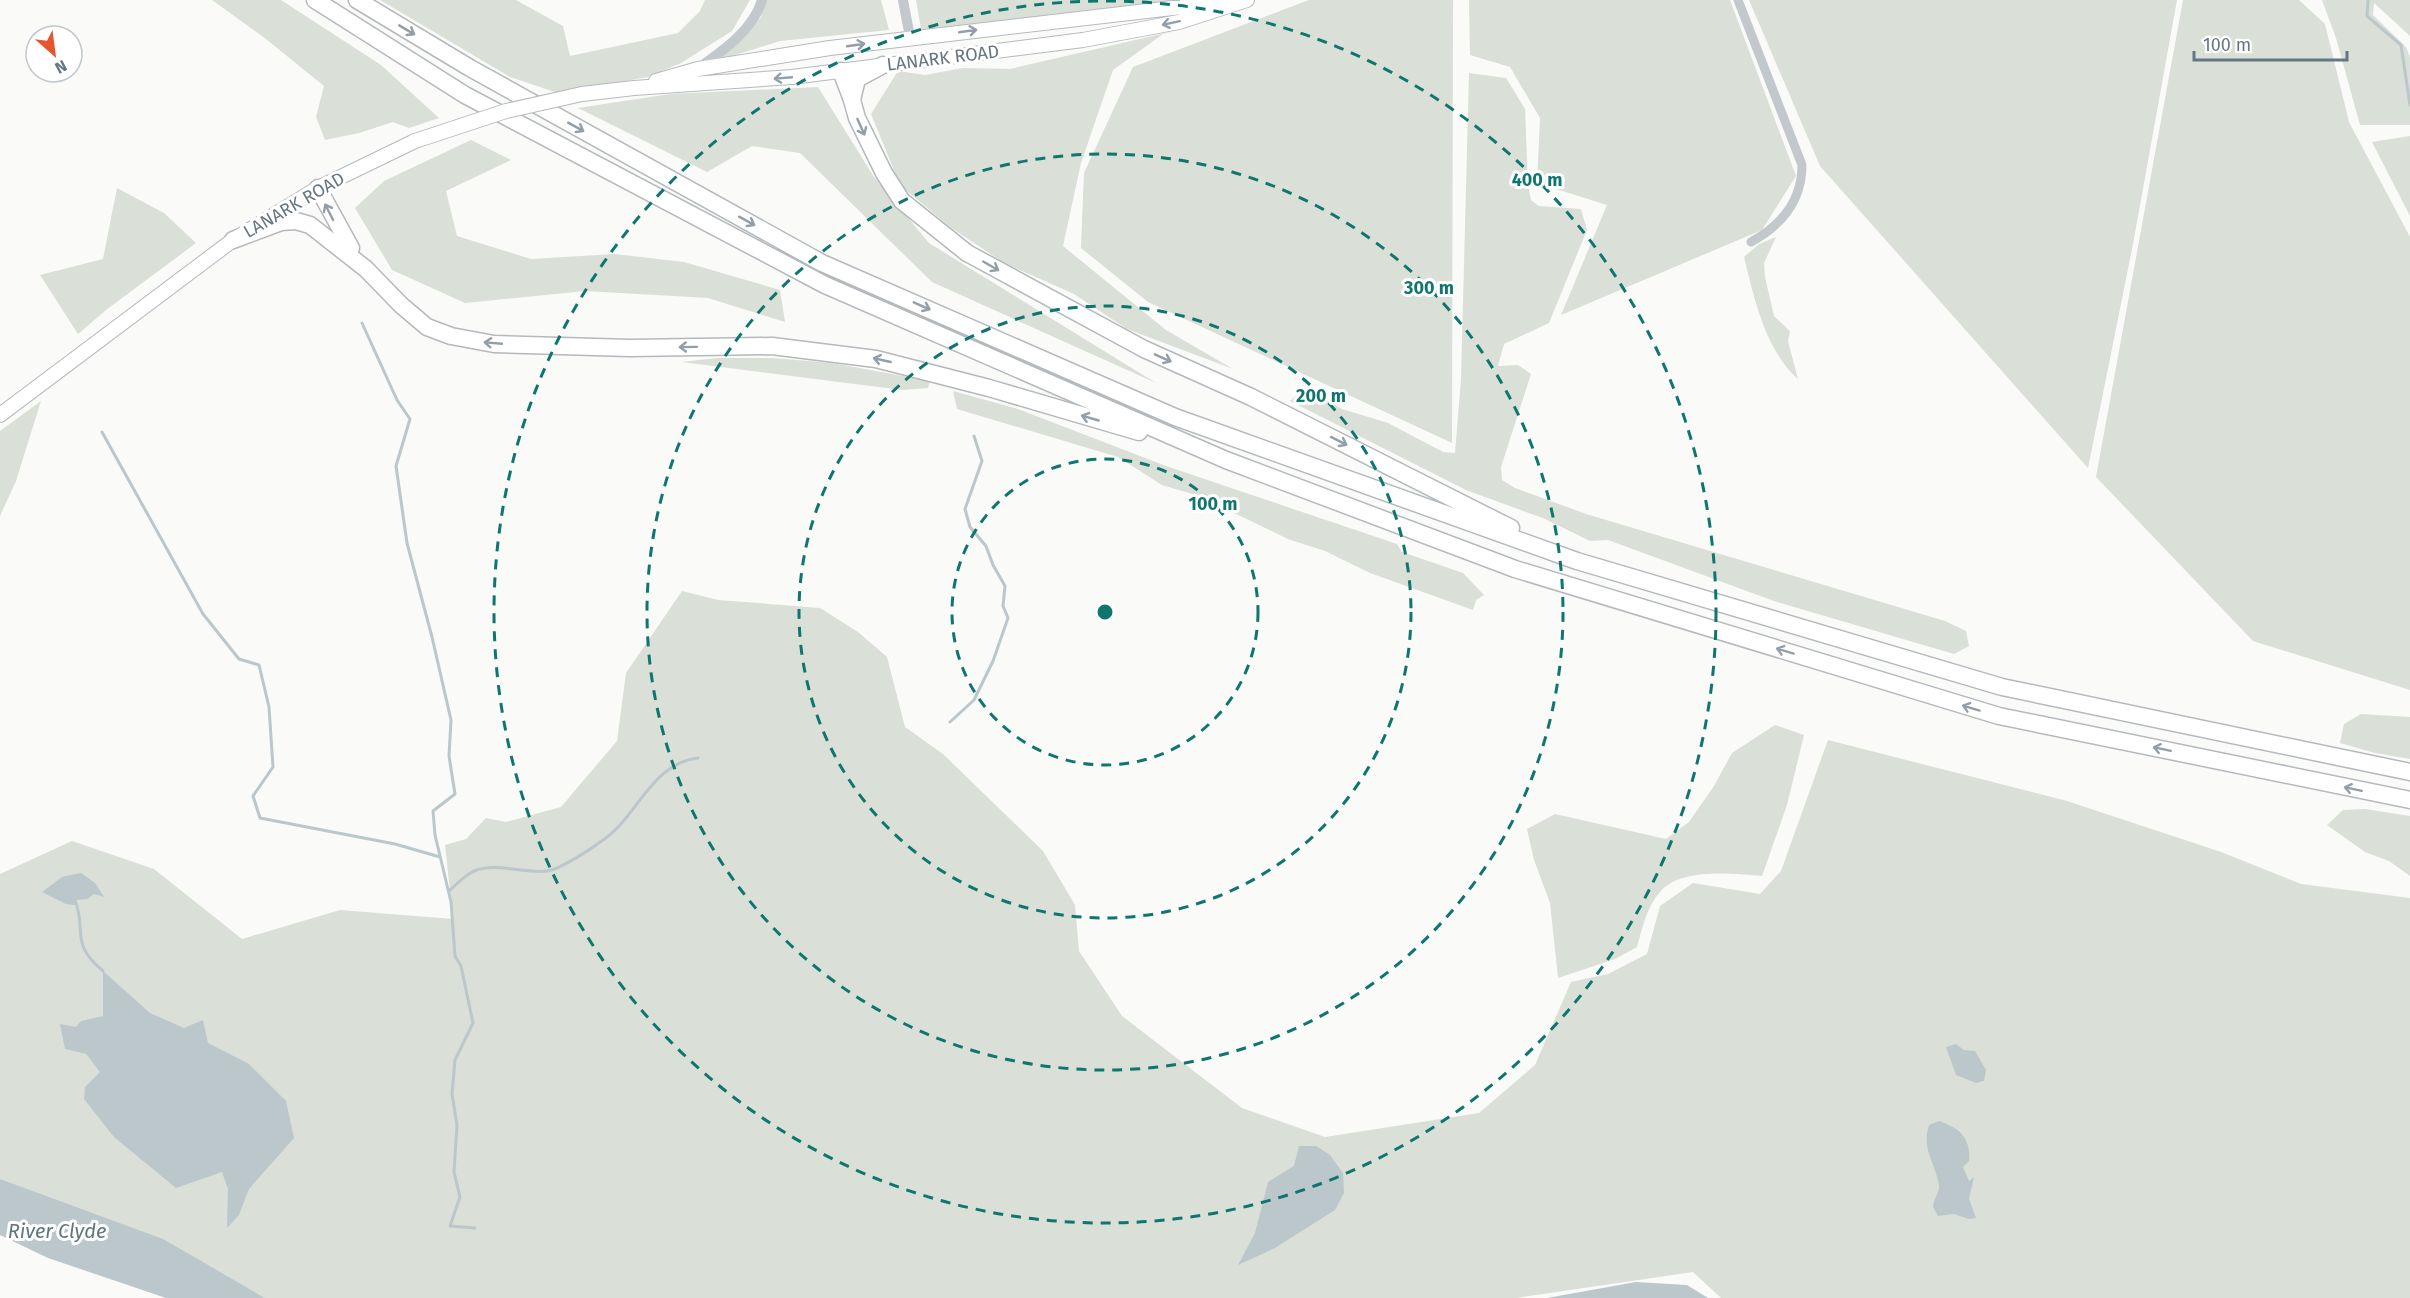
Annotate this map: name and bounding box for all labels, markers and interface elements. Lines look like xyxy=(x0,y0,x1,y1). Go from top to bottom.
one-way arrow xyxy=(1162,18,1181,29)
north arrow xyxy=(24,24,84,84)
scale bar xyxy=(2194,24,2347,62)
one-way arrow xyxy=(398,25,415,37)
one-way arrow xyxy=(958,26,978,37)
text: 100 m xyxy=(2203,34,2251,56)
one-way arrow xyxy=(845,39,865,50)
street label: LANARK ROAD xyxy=(886,40,1000,76)
text: N xyxy=(52,56,70,78)
one-way arrow xyxy=(774,73,794,84)
one-way arrow xyxy=(856,117,867,135)
one-way arrow xyxy=(567,121,584,133)
street label: LANARK ROAD xyxy=(240,167,348,243)
text: 400 m xyxy=(1512,169,1562,191)
one-way arrow xyxy=(323,203,334,221)
one-way arrow xyxy=(738,215,755,227)
one-way arrow xyxy=(981,261,999,272)
text: 300 m xyxy=(1403,277,1454,299)
one-way arrow xyxy=(913,302,931,313)
one-way arrow xyxy=(483,337,503,348)
one-way arrow xyxy=(678,341,698,353)
one-way arrow xyxy=(1153,353,1171,364)
one-way arrow xyxy=(872,354,891,366)
text: 200 m xyxy=(1296,385,1346,407)
one-way arrow xyxy=(1081,412,1100,423)
one-way arrow xyxy=(1329,436,1347,447)
text: 100 m xyxy=(1189,493,1237,515)
centre of rings xyxy=(1095,602,1115,622)
one-way arrow xyxy=(1776,645,1795,656)
one-way arrow xyxy=(1962,702,1981,713)
one-way arrow xyxy=(2152,743,2171,755)
one-way arrow xyxy=(2343,782,2362,794)
water label: River Clyde xyxy=(8,1219,106,1243)

